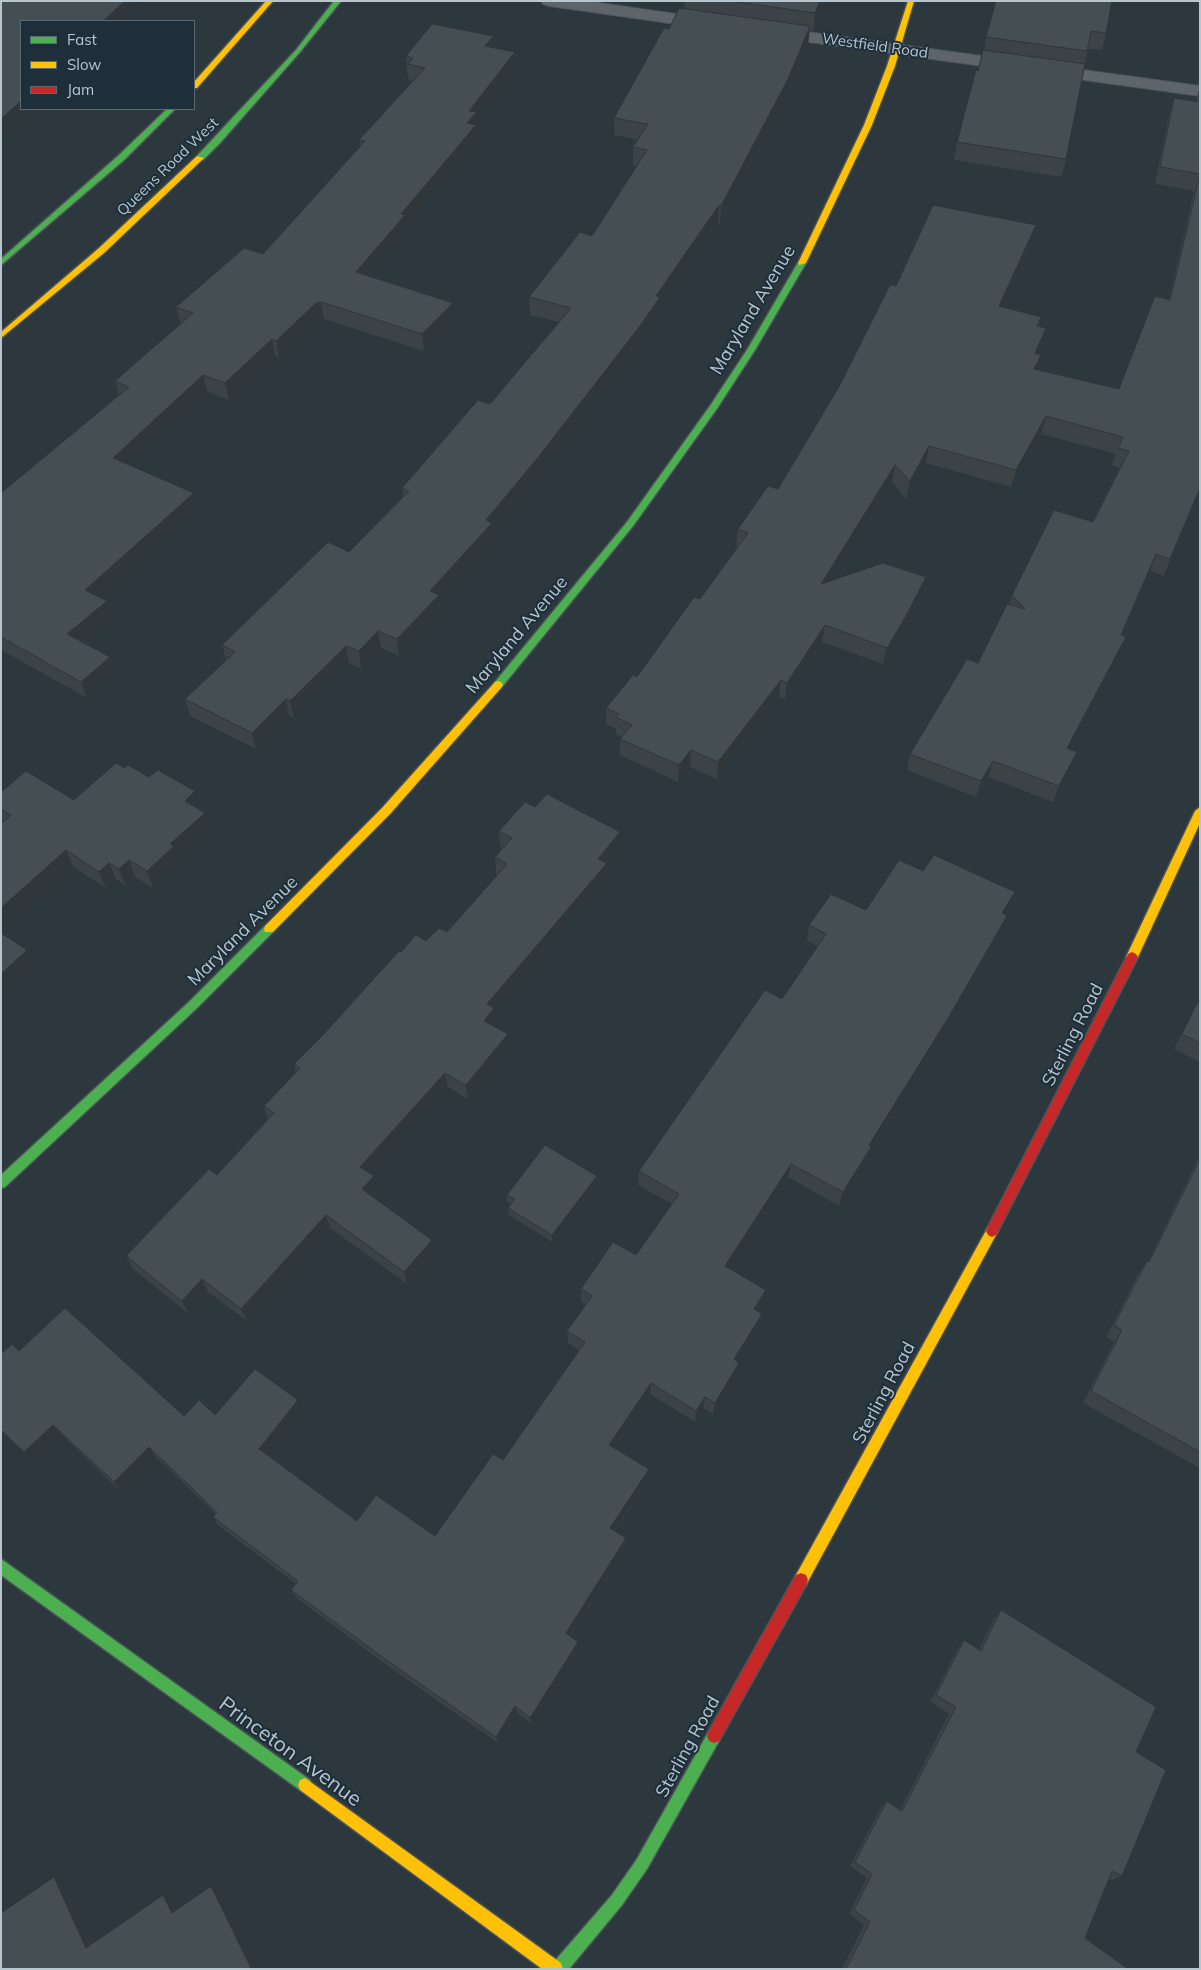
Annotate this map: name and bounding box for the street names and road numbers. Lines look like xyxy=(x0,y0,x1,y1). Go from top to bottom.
street label: Westfield Road xyxy=(821,30,929,62)
street label: Queens Road West xyxy=(114,114,222,220)
street label: Maryland Avenue xyxy=(706,242,800,378)
street label: Maryland Avenue xyxy=(462,572,572,698)
street label: Maryland Avenue xyxy=(183,871,303,991)
street label: Sterling Road xyxy=(1038,980,1108,1090)
street label: Sterling Road xyxy=(848,1338,920,1448)
street label: Princeton Avenue xyxy=(214,1692,366,1812)
street label: Sterling Road xyxy=(651,1693,725,1801)

